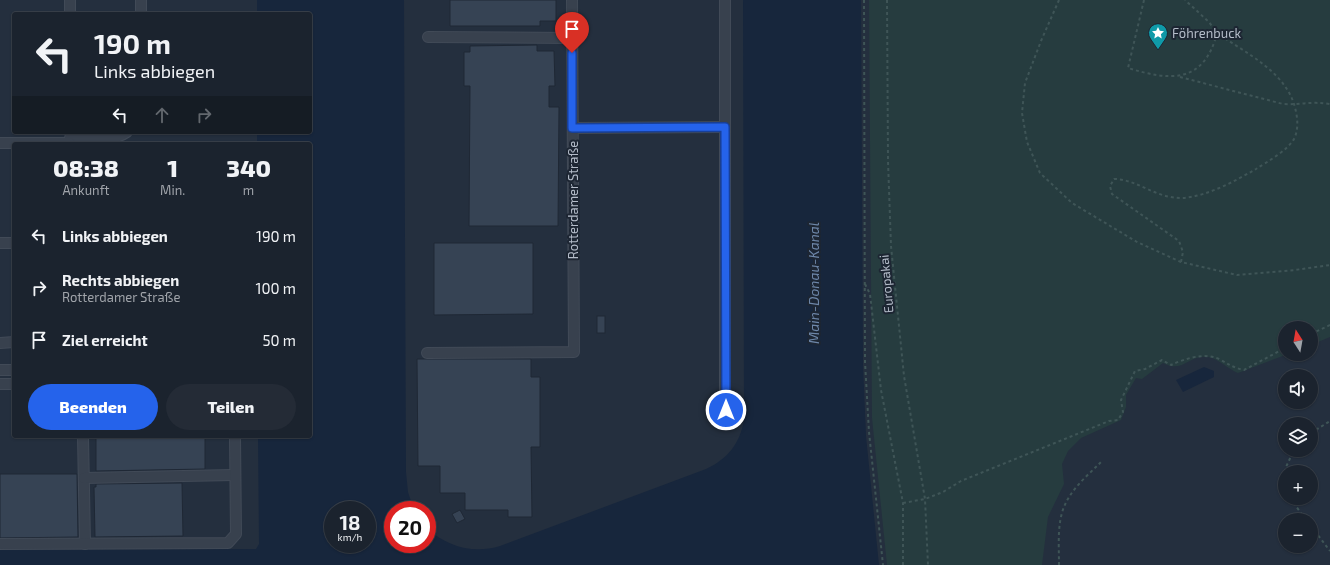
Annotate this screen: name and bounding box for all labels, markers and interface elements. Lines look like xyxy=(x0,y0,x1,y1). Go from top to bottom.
pin xyxy=(555,12,589,53)
icon: arrive xyxy=(561,18,583,40)
place icon: Föhrenbuck xyxy=(1147,22,1169,50)
place label: Föhrenbuck xyxy=(1172,25,1241,41)
text: 190 m xyxy=(94,26,171,60)
icon: left xyxy=(28,28,80,80)
text: Links abbiegen xyxy=(94,60,215,82)
icon: left xyxy=(109,104,131,126)
icon: ahead xyxy=(151,104,173,126)
icon: right xyxy=(193,104,215,126)
street label: Rotterdamer Straße xyxy=(565,141,581,259)
text: 08:38 xyxy=(53,153,119,182)
text: 1 xyxy=(167,153,178,182)
text: 340 xyxy=(226,153,271,182)
text: Ankunft xyxy=(62,182,110,198)
text: Min. xyxy=(160,182,185,198)
text: m xyxy=(243,182,254,198)
water label: Main-Donau-Kanal xyxy=(805,222,822,344)
icon: left xyxy=(28,225,50,247)
text: Links abbiegen xyxy=(62,227,168,245)
text: 190 m xyxy=(256,227,296,245)
street label: Europakai xyxy=(875,254,897,314)
text: Rechts abbiegen xyxy=(62,271,179,289)
icon: right xyxy=(28,277,50,299)
text: 100 m xyxy=(255,279,296,297)
text: Rotterdamer Straße xyxy=(62,289,180,305)
north arrow xyxy=(1278,321,1318,361)
map controls xyxy=(1278,321,1318,553)
icon: arrive xyxy=(28,329,50,351)
text: Ziel erreicht xyxy=(62,331,148,349)
text: 50 m xyxy=(262,331,296,349)
button: sound xyxy=(1278,369,1318,409)
button: Beenden xyxy=(28,384,158,430)
button: Teilen xyxy=(166,384,296,430)
position arrow xyxy=(705,389,747,431)
button: layers xyxy=(1278,417,1318,457)
button: + xyxy=(1278,465,1318,505)
speed limit sign: 20 xyxy=(384,501,436,553)
text: 18 xyxy=(339,510,361,534)
button: − xyxy=(1278,513,1318,553)
text: km/h xyxy=(338,531,362,543)

